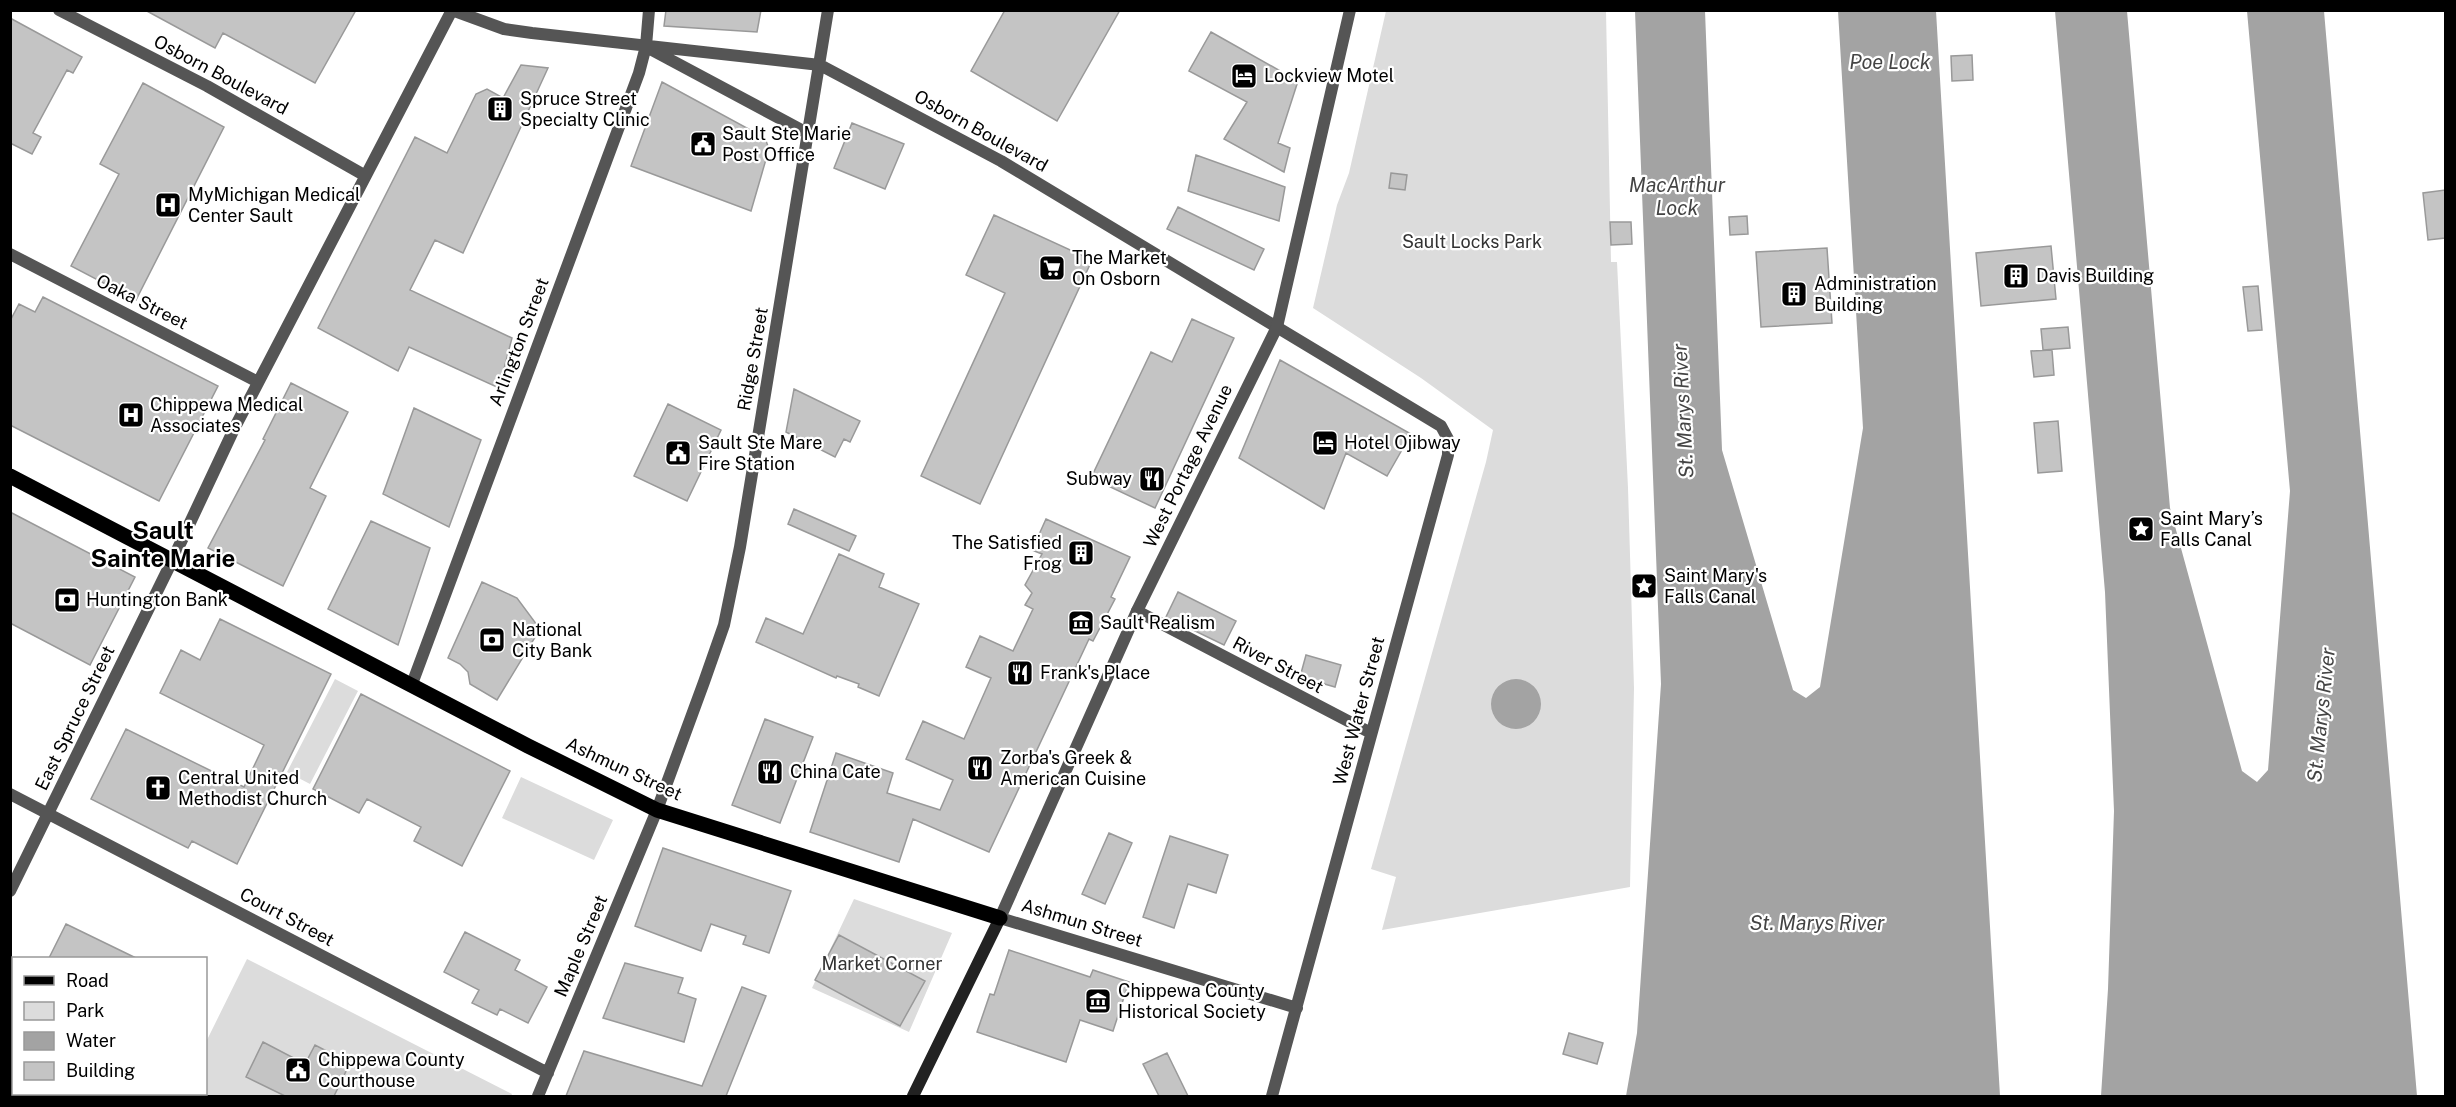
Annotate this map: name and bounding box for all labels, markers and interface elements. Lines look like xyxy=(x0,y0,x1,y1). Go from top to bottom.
street label: Osborn Boulevard xyxy=(150,30,292,119)
water label: Poe Lock xyxy=(1849,50,1931,74)
hotel icon: Lockview Motel xyxy=(1229,61,1259,91)
place label: Lockview Motel xyxy=(1264,65,1394,86)
street label: Osborn Boulevard xyxy=(911,85,1052,176)
place label: Spruce Street Specialty Clinic xyxy=(520,88,650,130)
building icon: Spruce Street Specialty Clinic xyxy=(485,94,515,124)
place label: Sault Ste Marie Post Office xyxy=(722,123,851,165)
public building icon: Sault Ste Marie Post Office xyxy=(688,129,718,159)
water label: MacArthur Lock xyxy=(1629,173,1726,220)
place label: MyMichigan Medical Center Sault xyxy=(188,184,360,226)
hospital icon: MyMichigan Medical Center Sault xyxy=(153,190,183,220)
park label: Sault Locks Park xyxy=(1402,231,1542,252)
place label: The Market On Osborn xyxy=(1072,247,1167,289)
supermarket icon: The Market On Osborn xyxy=(1037,253,1067,283)
building icon: Davis Building xyxy=(2001,261,2031,291)
place label: Davis Building xyxy=(2036,265,2154,286)
street label: Oaka Street xyxy=(93,270,191,334)
place label: Administration Building xyxy=(1814,273,1937,315)
street label: Arlington Street xyxy=(484,275,553,409)
building icon: Administration Building xyxy=(1779,279,1809,309)
street label: Ridge Street xyxy=(733,305,772,413)
water label: St. Marys River xyxy=(1667,342,1699,479)
street label: West Portage Avenue xyxy=(1139,381,1236,551)
place label: Chippewa Medical Associates xyxy=(150,394,303,436)
hospital icon: Chippewa Medical Associates xyxy=(116,400,146,430)
hotel icon: Hotel Ojibway xyxy=(1310,428,1340,458)
place label: Sault Ste Mare Fire Station xyxy=(698,432,823,474)
place label: Hotel Ojibway xyxy=(1344,432,1461,453)
public building icon: Sault Ste Mare Fire Station xyxy=(663,438,693,468)
restaurant icon: Subway xyxy=(1137,464,1167,494)
place label: Subway xyxy=(1066,468,1132,489)
place label: Saint Mary’s Falls Canal xyxy=(2160,508,2263,550)
place icon: Saint Mary’s Falls Canal xyxy=(2126,514,2156,544)
district label: Sault Sainte Marie xyxy=(91,516,235,572)
place label: The Satisfied Frog xyxy=(952,532,1062,574)
building icon: The Satisfied Frog xyxy=(1066,538,1096,568)
place label: Saint Mary's Falls Canal xyxy=(1664,565,1767,607)
place icon: Saint Mary's Falls Canal xyxy=(1629,571,1659,601)
bank icon: Huntington Bank xyxy=(52,585,82,615)
place label: Huntington Bank xyxy=(86,589,228,610)
museum icon: Sault Realism xyxy=(1066,608,1096,638)
place label: Sault Realism xyxy=(1100,612,1215,633)
place label: National City Bank xyxy=(512,619,592,661)
bank icon: National City Bank xyxy=(477,625,507,655)
street label: River Street xyxy=(1229,632,1327,697)
street label: West Water Street xyxy=(1329,634,1388,788)
street label: East Spruce Street xyxy=(30,642,119,793)
water label: St. Marys River xyxy=(2302,646,2340,783)
restaurant icon: Frank's Place xyxy=(1005,658,1035,688)
place label: Frank's Place xyxy=(1040,662,1150,683)
street label: Ashmun Street xyxy=(563,733,686,805)
place label: Zorba's Greek & American Cuisine xyxy=(1000,747,1146,789)
restaurant icon: Zorba's Greek & American Cuisine xyxy=(965,753,995,783)
restaurant icon: China Cate xyxy=(755,757,785,787)
place label: China Cate xyxy=(790,761,881,782)
place label: Central United Methodist Church xyxy=(178,767,327,809)
church icon: Central United Methodist Church xyxy=(143,773,173,803)
street label: Court Street xyxy=(236,883,338,950)
street label: Maple Street xyxy=(550,892,611,1000)
street label: Ashmun Street xyxy=(1019,894,1145,951)
water label: St. Marys River xyxy=(1749,911,1885,935)
park label: Market Corner xyxy=(822,953,942,974)
legend xyxy=(12,957,207,1095)
text: Road xyxy=(66,970,109,991)
place label: Chippewa County Historical Society xyxy=(1118,980,1266,1022)
museum icon: Chippewa County Historical Society xyxy=(1083,986,1113,1016)
text: Park xyxy=(66,1000,104,1021)
text: Water xyxy=(66,1030,116,1051)
place label: Chippewa County Courthouse xyxy=(318,1049,465,1091)
public building icon: Chippewa County Courthouse xyxy=(283,1055,313,1085)
text: Building xyxy=(66,1060,135,1081)

